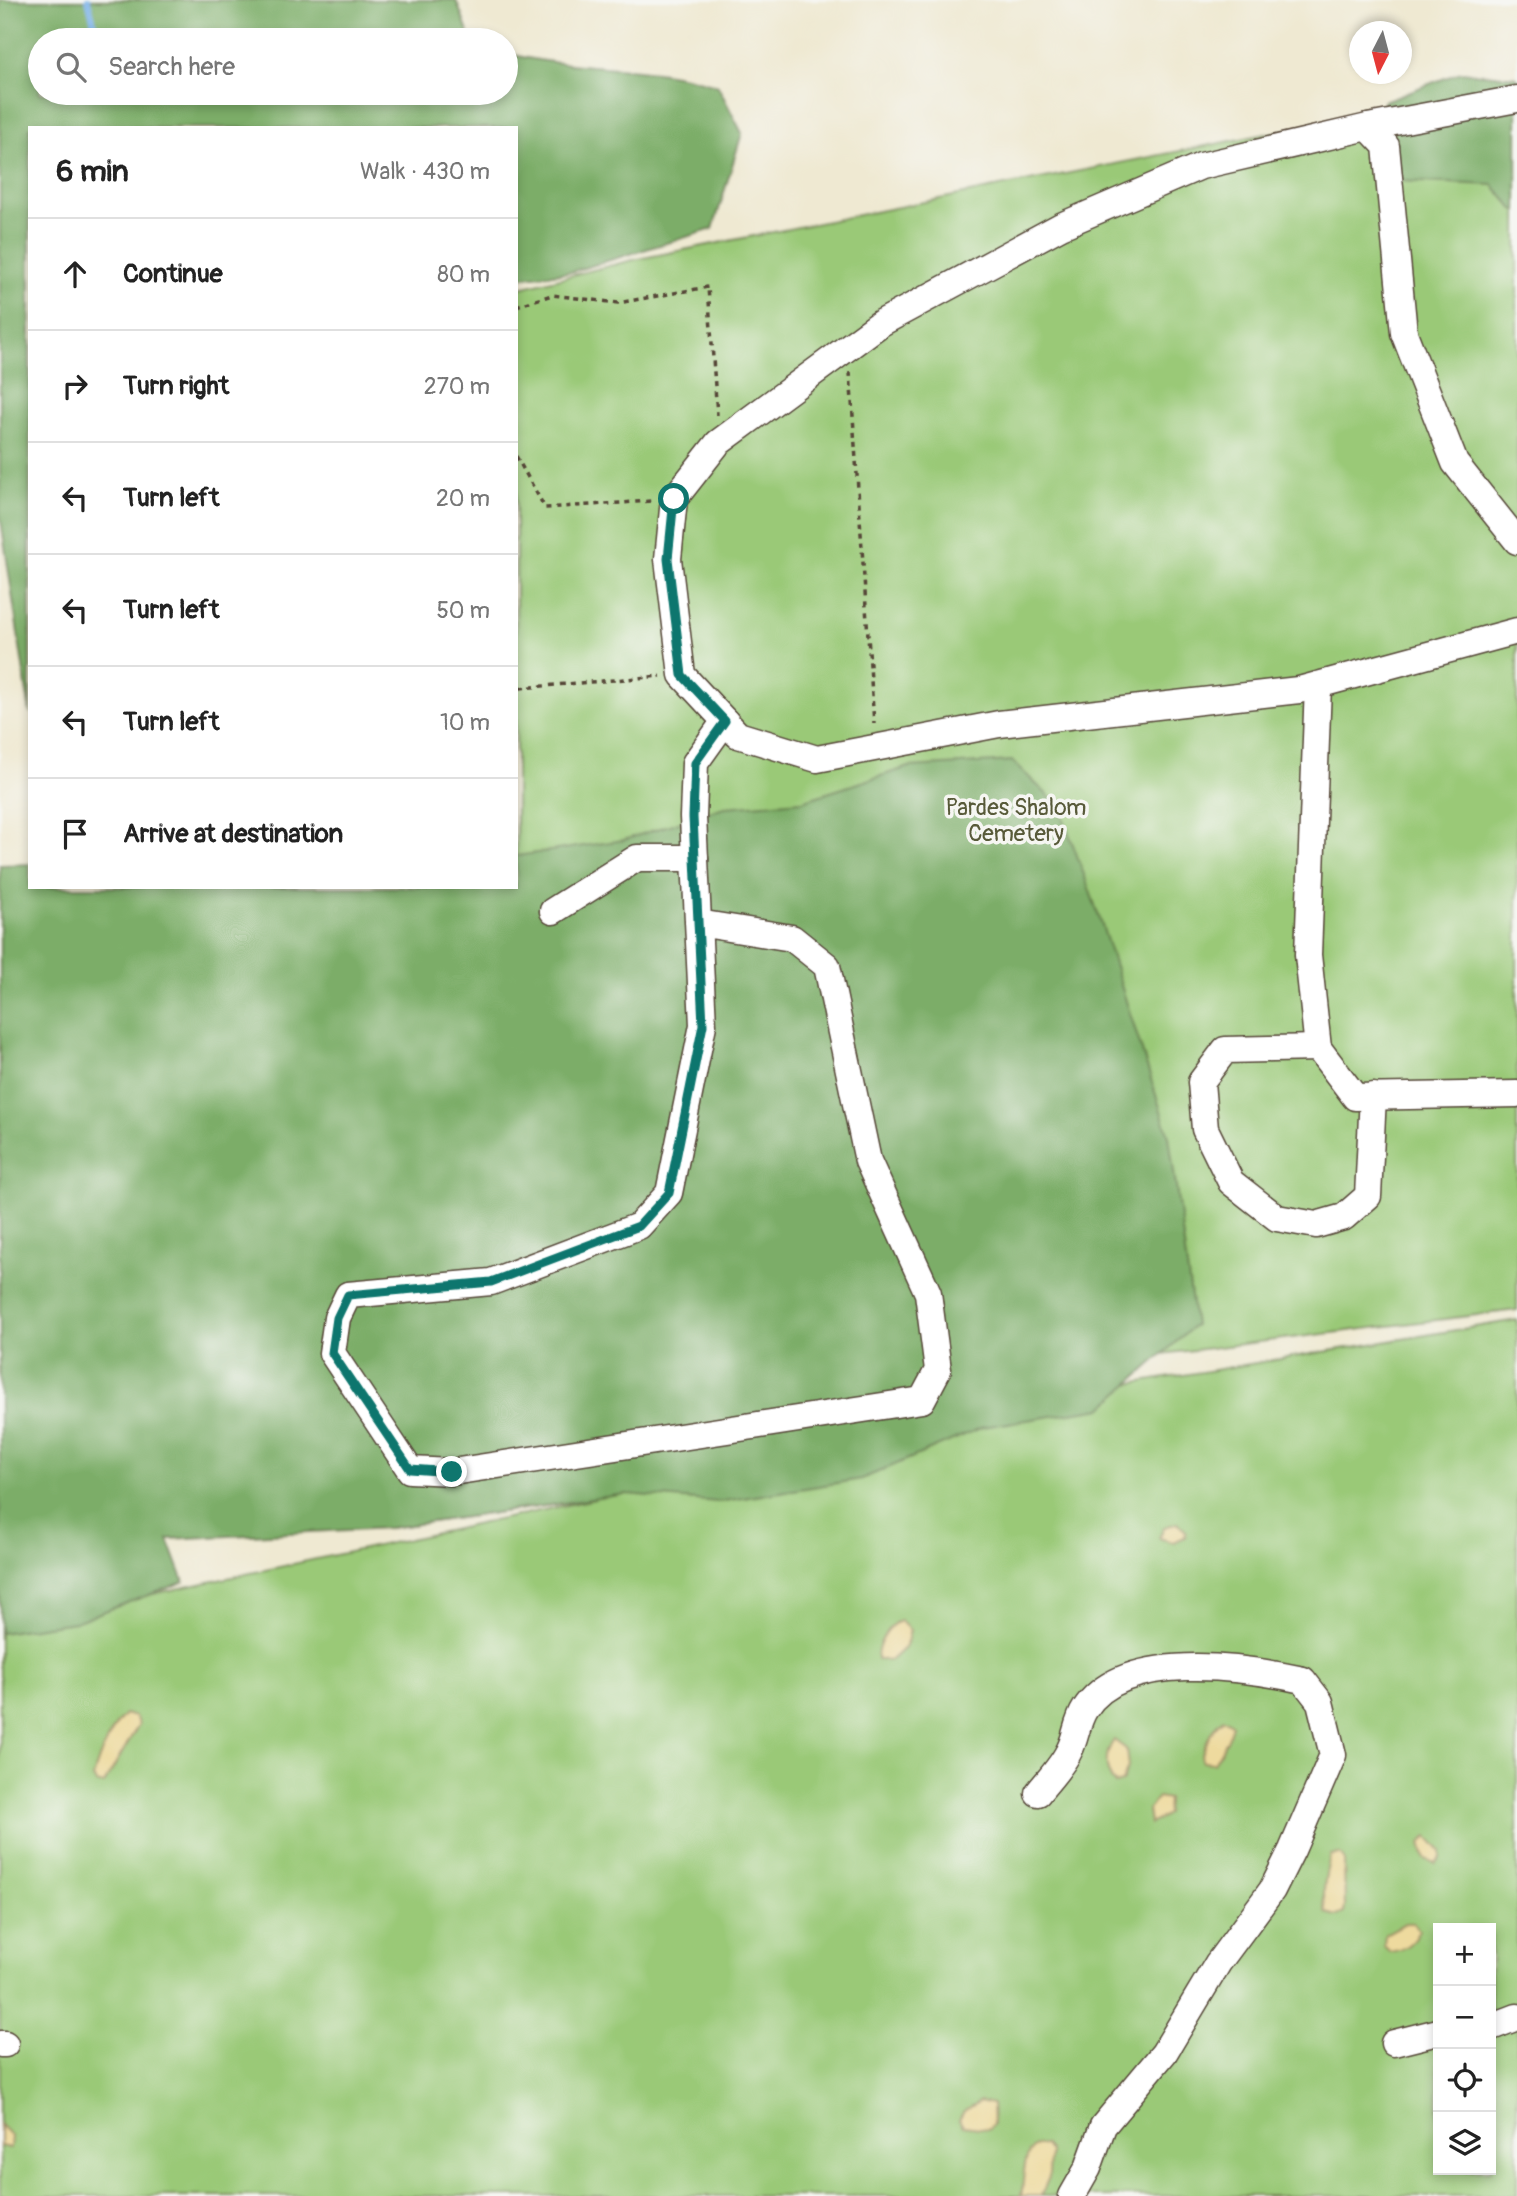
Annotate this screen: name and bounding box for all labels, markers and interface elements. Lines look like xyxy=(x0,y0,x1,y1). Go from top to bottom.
north arrow xyxy=(1349,21,1412,84)
search box xyxy=(28,28,518,105)
icon: search xyxy=(52,48,90,86)
text: Search here xyxy=(108,51,235,83)
text: 6 min xyxy=(56,153,129,190)
text: Walk · 430 m xyxy=(360,157,490,186)
icon: ahead xyxy=(56,255,94,293)
text: Continue xyxy=(123,258,223,290)
text: 80 m xyxy=(437,260,490,289)
icon: right xyxy=(56,367,94,405)
text: Turn right xyxy=(123,370,229,402)
text: 270 m xyxy=(424,372,490,401)
icon: left xyxy=(56,479,94,517)
text: Turn left xyxy=(123,482,219,514)
route start xyxy=(658,483,689,514)
text: 20 m xyxy=(436,484,490,513)
icon: left xyxy=(56,591,94,629)
text: Turn left xyxy=(123,594,219,626)
text: 50 m xyxy=(436,596,490,625)
icon: left xyxy=(56,703,94,741)
text: Turn left xyxy=(123,706,219,738)
text: 10 m xyxy=(440,708,490,737)
park label: Pardes Shalom Cemetery xyxy=(946,793,1086,848)
icon: arrive xyxy=(56,815,94,853)
text: Arrive at destination xyxy=(123,818,343,850)
route end xyxy=(436,1456,467,1487)
map controls xyxy=(1433,1923,1496,2175)
button: + xyxy=(1433,1923,1496,1986)
button: − xyxy=(1433,1986,1496,2049)
button: locate xyxy=(1433,2049,1496,2112)
button: layers xyxy=(1433,2112,1496,2175)

